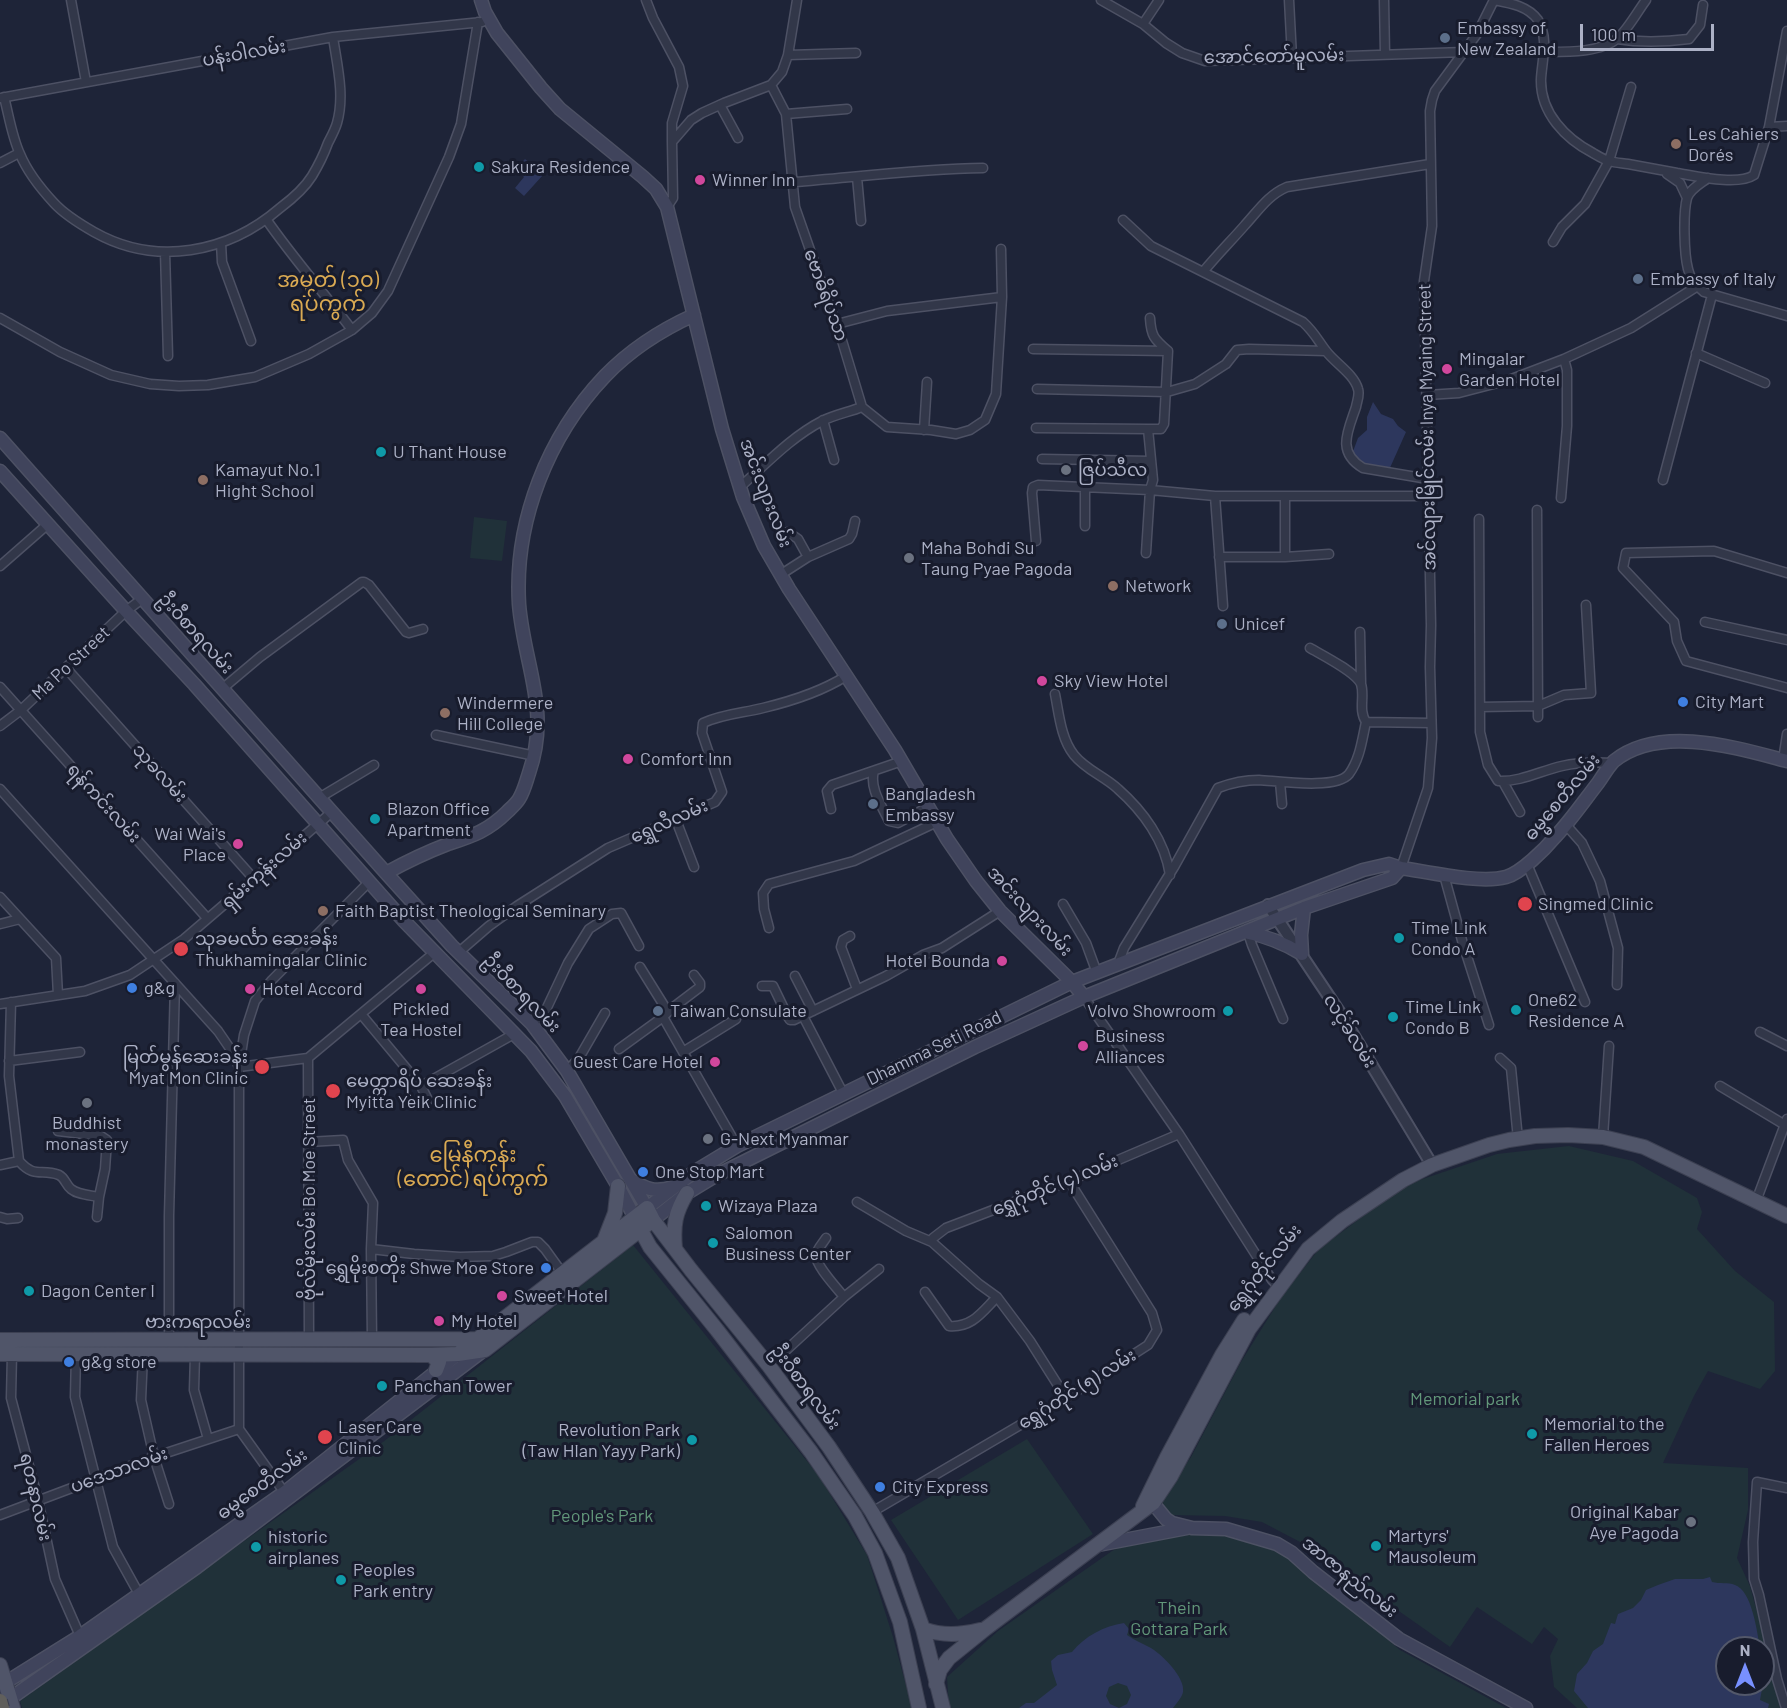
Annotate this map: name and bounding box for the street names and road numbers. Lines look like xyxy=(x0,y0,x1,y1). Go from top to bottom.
street label: ပန်းဝါလမ်း xyxy=(201,35,287,71)
street label: အောင်တော်မူလမ်း xyxy=(1204,44,1344,68)
street label: ဗောဓိရိပ်သာ xyxy=(799,246,853,344)
street label: အင်လျားမြိုင်လမ်း Inya Myaing Street xyxy=(1414,283,1440,571)
street label: အင်းလျားလမ်း xyxy=(735,435,797,551)
street label: ဦးဝီစာရလမ်း xyxy=(154,588,238,678)
street label: Ma Po Street xyxy=(28,621,114,705)
street label: သုခလမ်း xyxy=(128,739,192,807)
street label: ဓမ္မစေတီလမ်း xyxy=(1520,749,1604,845)
street label: ရန်ကင်းလမ်း xyxy=(63,759,145,847)
street label: ရွှေလီလမ်း xyxy=(627,794,711,848)
street label: ရှမ်းကုန်းလမ်း xyxy=(217,827,311,913)
street label: အင်းလျားလမ်း xyxy=(983,862,1077,960)
street label: ဦးဝီစာရလမ်း xyxy=(479,949,565,1037)
street label: လင့်ခ်လမ်း xyxy=(1319,990,1381,1072)
street label: Dhamma Seti Road xyxy=(863,1006,1005,1090)
street label: ဗိုလ်မိုးလမ်း Bo Moe Street xyxy=(298,1098,320,1300)
street label: ရွှေဂုံတိုင် (၄) လမ်း xyxy=(989,1150,1121,1220)
street label: ရွှေဂုံတိုင်လမ်း xyxy=(1222,1220,1306,1316)
street label: ဗားကရာလမ်း xyxy=(145,1311,251,1333)
street label: ဦးဝီစာရလမ်း xyxy=(767,1340,845,1434)
street label: ရွှေဂုံတိုင် (၅) လမ်း xyxy=(1014,1344,1140,1434)
street label: ပဒေသာလမ်း xyxy=(67,1442,171,1498)
street label: ဓမ္မစေတီလမ်း xyxy=(213,1444,311,1524)
street label: ရတနာလမ်း xyxy=(15,1451,57,1543)
street label: အာဇာနည်လမ်း xyxy=(1298,1532,1402,1622)

